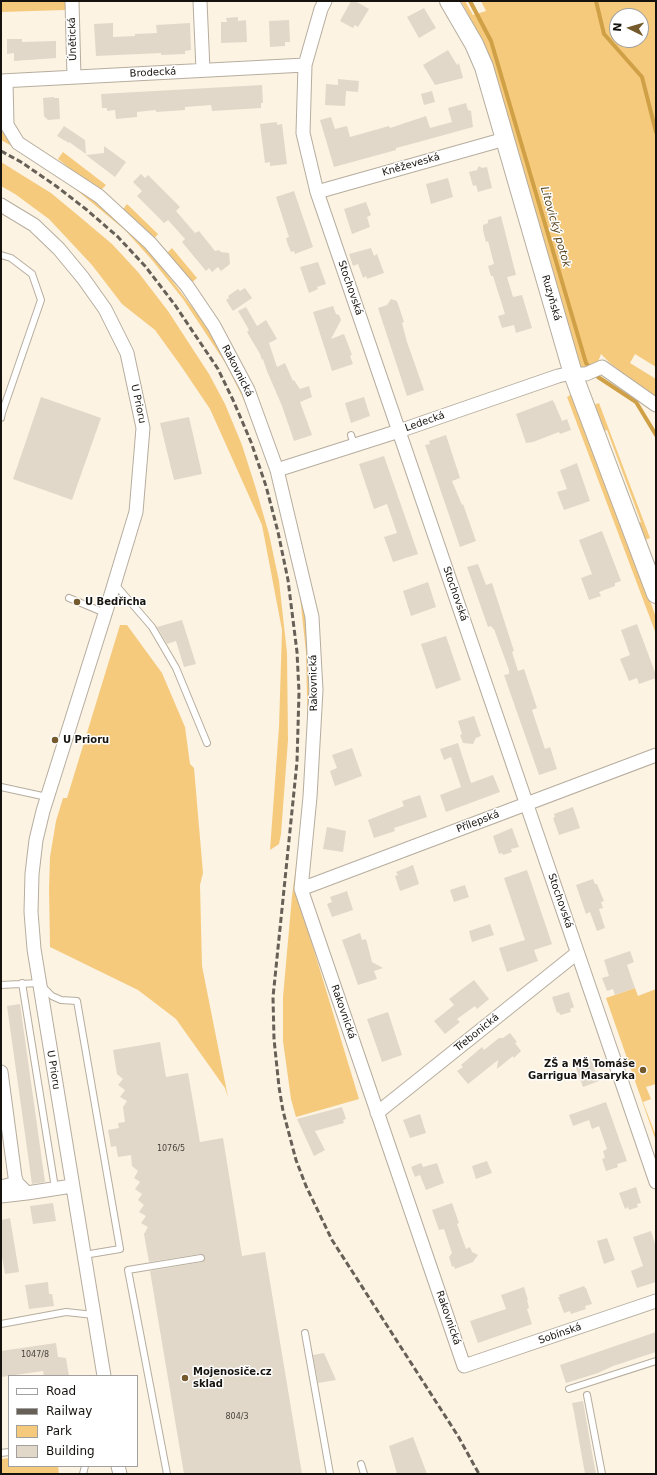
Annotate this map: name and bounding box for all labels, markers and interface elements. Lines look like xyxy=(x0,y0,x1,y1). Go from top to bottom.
north arrow xyxy=(609,8,649,48)
street label: Únětická xyxy=(66,17,80,61)
text: N xyxy=(611,22,624,32)
street label: Brodecká xyxy=(129,66,177,80)
street label: Kněževeská xyxy=(381,151,441,179)
water label: Litovický potok xyxy=(537,185,573,269)
street label: Stochovská xyxy=(335,259,365,317)
street label: Ruzyňská xyxy=(539,274,563,322)
street label: Rakovnická xyxy=(219,343,255,399)
street label: U Prioru xyxy=(128,383,148,425)
street label: Ledecká xyxy=(404,410,446,434)
street label: Stochovská xyxy=(440,565,470,623)
place label: U Bedřicha xyxy=(85,596,146,608)
marker: U Bedřicha xyxy=(72,597,82,607)
street label: Rakovnická xyxy=(308,655,320,711)
place label: U Prioru xyxy=(63,734,109,746)
marker: U Prioru xyxy=(50,735,60,745)
street label: Přílepská xyxy=(455,808,501,836)
street label: Stochovská xyxy=(545,872,575,930)
street label: Rakovnická xyxy=(328,983,358,1041)
street label: Třebonická xyxy=(452,1012,502,1054)
street label: U Prioru xyxy=(44,1049,62,1091)
place label: ZŠ a MŠ Tomáše Garrigua Masaryka xyxy=(528,1058,635,1082)
marker: ZŠ a MŠ Tomáše Garrigua Masaryka xyxy=(638,1065,648,1075)
house number: 1076/5 xyxy=(157,1144,185,1154)
street label: Rakovnická xyxy=(433,1289,463,1347)
street label: Sobínská xyxy=(537,1321,583,1347)
house number: 1047/8 xyxy=(21,1350,49,1360)
place label: Mojenosiče.cz sklad xyxy=(193,1366,272,1390)
marker: Mojenosiče.cz sklad xyxy=(180,1373,190,1383)
legend xyxy=(8,1375,138,1467)
text: Road xyxy=(46,1384,76,1398)
text: Railway xyxy=(46,1404,92,1418)
house number: 804/3 xyxy=(225,1412,249,1422)
text: Park xyxy=(46,1424,72,1438)
text: Building xyxy=(46,1444,95,1458)

